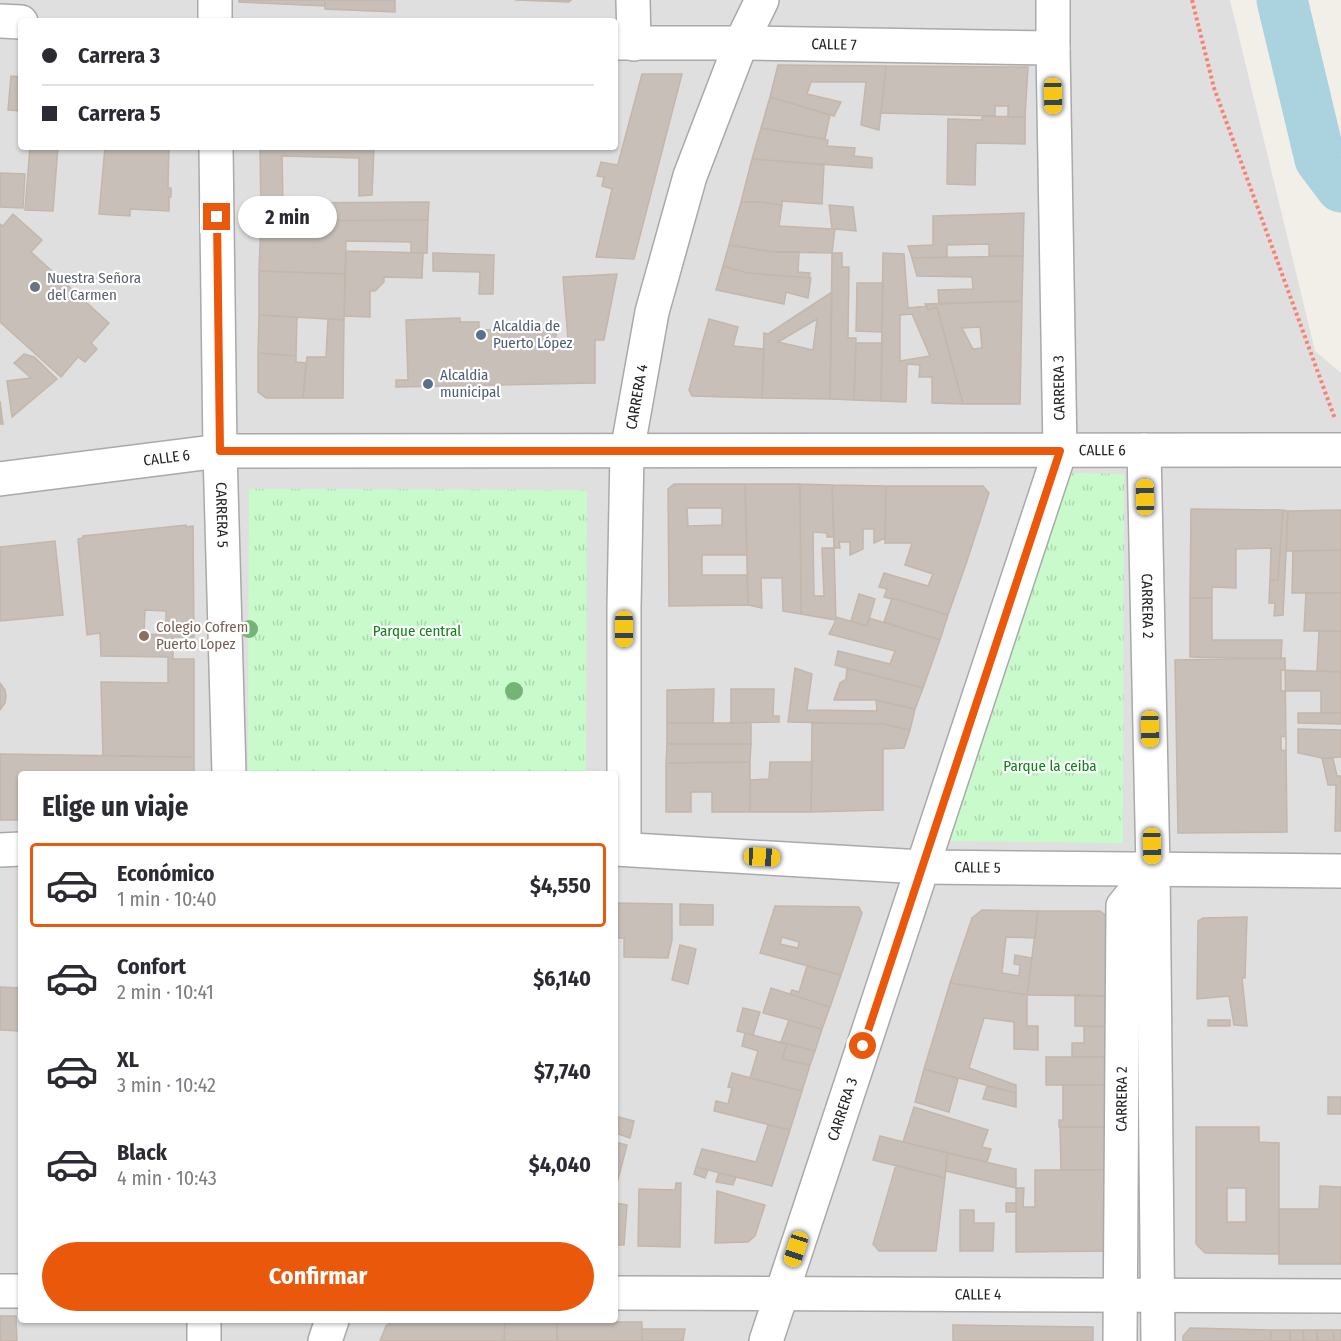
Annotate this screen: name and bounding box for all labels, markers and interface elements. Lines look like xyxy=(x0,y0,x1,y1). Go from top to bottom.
street label: CALLE 7 xyxy=(811,35,857,54)
text: Carrera 3 xyxy=(78,42,160,69)
car xyxy=(1044,78,1062,114)
text: Carrera 5 xyxy=(78,100,161,127)
callout: 2 min xyxy=(238,196,337,238)
route end xyxy=(203,203,230,230)
text: 2 min xyxy=(265,205,310,229)
place label: Nuestra Señora del Carmen xyxy=(47,269,141,304)
marker: Nuestra Señora del Carmen xyxy=(28,280,42,294)
place label: Alcaldia de Puerto López xyxy=(493,317,573,352)
marker: Alcaldia de Puerto López xyxy=(474,328,488,342)
street label: CARRERA 3 xyxy=(1049,355,1069,421)
street label: CARRERA 4 xyxy=(622,363,651,431)
place label: Alcaldia municipal xyxy=(440,366,500,401)
marker: Alcaldia municipal xyxy=(421,377,435,391)
street label: CALLE 6 xyxy=(1079,441,1126,459)
street label: CALLE 6 xyxy=(142,446,191,470)
car xyxy=(1136,479,1154,515)
street label: CARRERA 5 xyxy=(212,482,232,548)
street label: CARRERA 2 xyxy=(1138,573,1157,639)
car xyxy=(615,611,633,647)
place label: Colegio Cofrem Puerto Lopez xyxy=(156,618,248,653)
park label: Parque central xyxy=(373,622,461,640)
marker: Colegio Cofrem Puerto Lopez xyxy=(137,629,151,643)
car xyxy=(1141,711,1159,747)
park label: Parque la ceiba xyxy=(1003,757,1097,775)
text: Elige un viaje xyxy=(42,791,188,823)
car xyxy=(1143,828,1161,864)
car xyxy=(744,847,780,867)
icon: car xyxy=(45,858,99,912)
street label: CALLE 5 xyxy=(954,858,1001,877)
text: Económico xyxy=(117,860,215,887)
text: $4,550 xyxy=(530,872,591,899)
text: 1 min · 10:40 xyxy=(117,887,217,911)
icon: car xyxy=(45,951,99,1005)
text: Confort xyxy=(117,953,186,980)
text: $6,140 xyxy=(533,965,591,992)
text: 2 min · 10:41 xyxy=(117,980,214,1004)
route start xyxy=(849,1032,876,1059)
icon: car xyxy=(45,1044,99,1098)
text: XL xyxy=(117,1046,139,1073)
text: $7,740 xyxy=(534,1058,591,1085)
street label: CARRERA 2 xyxy=(1112,1066,1131,1132)
text: 3 min · 10:42 xyxy=(117,1073,216,1097)
street label: CARRERA 3 xyxy=(824,1075,861,1143)
icon: car xyxy=(45,1137,99,1191)
text: Black xyxy=(117,1139,167,1166)
text: $4,040 xyxy=(529,1151,591,1178)
text: 4 min · 10:43 xyxy=(117,1166,217,1190)
car xyxy=(782,1229,810,1269)
button: Confirmar xyxy=(42,1242,594,1311)
street label: CALLE 4 xyxy=(955,1285,1001,1304)

